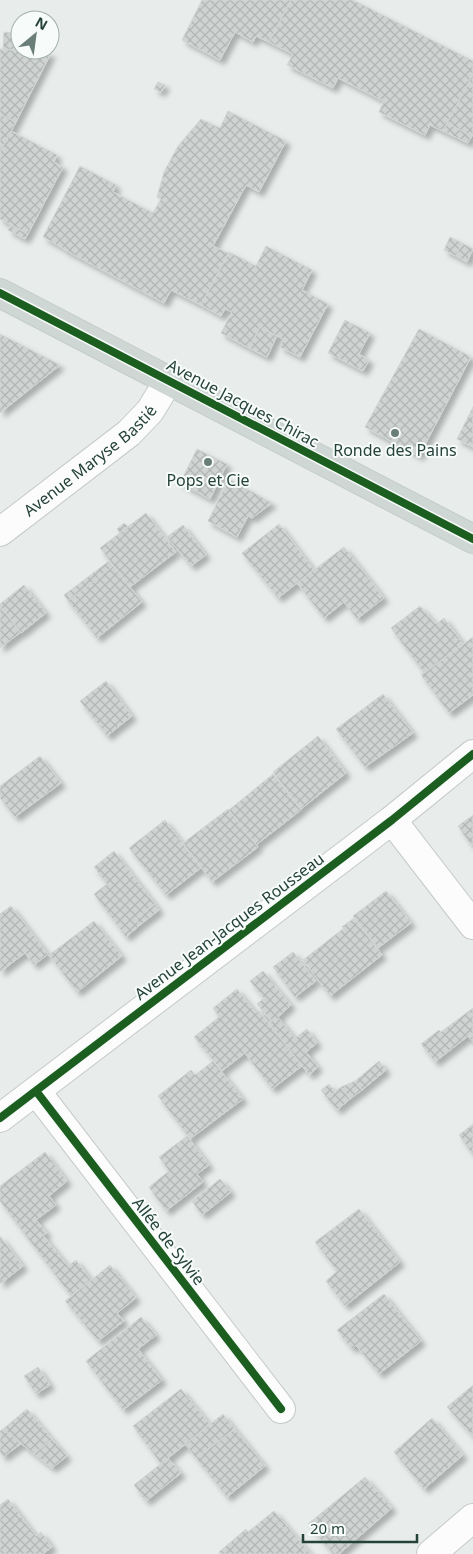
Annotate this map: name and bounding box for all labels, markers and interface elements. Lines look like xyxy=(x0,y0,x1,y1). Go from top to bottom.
north arrow xyxy=(10,10,60,60)
text: N xyxy=(32,12,51,34)
street label: Avenue Jacques Chirac xyxy=(163,354,323,453)
street label: Avenue Maryse Bastié xyxy=(19,401,162,521)
marker: Ronde des Pains xyxy=(389,427,401,439)
place label: Ronde des Pains xyxy=(333,439,457,461)
marker: Pops et Cie xyxy=(202,456,214,468)
place label: Pops et Cie xyxy=(166,469,250,491)
street label: Avenue Jean-Jacques Rousseau xyxy=(130,847,328,1005)
street label: Allée de Sylvie xyxy=(128,1192,210,1290)
scale bar xyxy=(303,1512,417,1544)
text: 20 m xyxy=(310,1518,345,1538)

